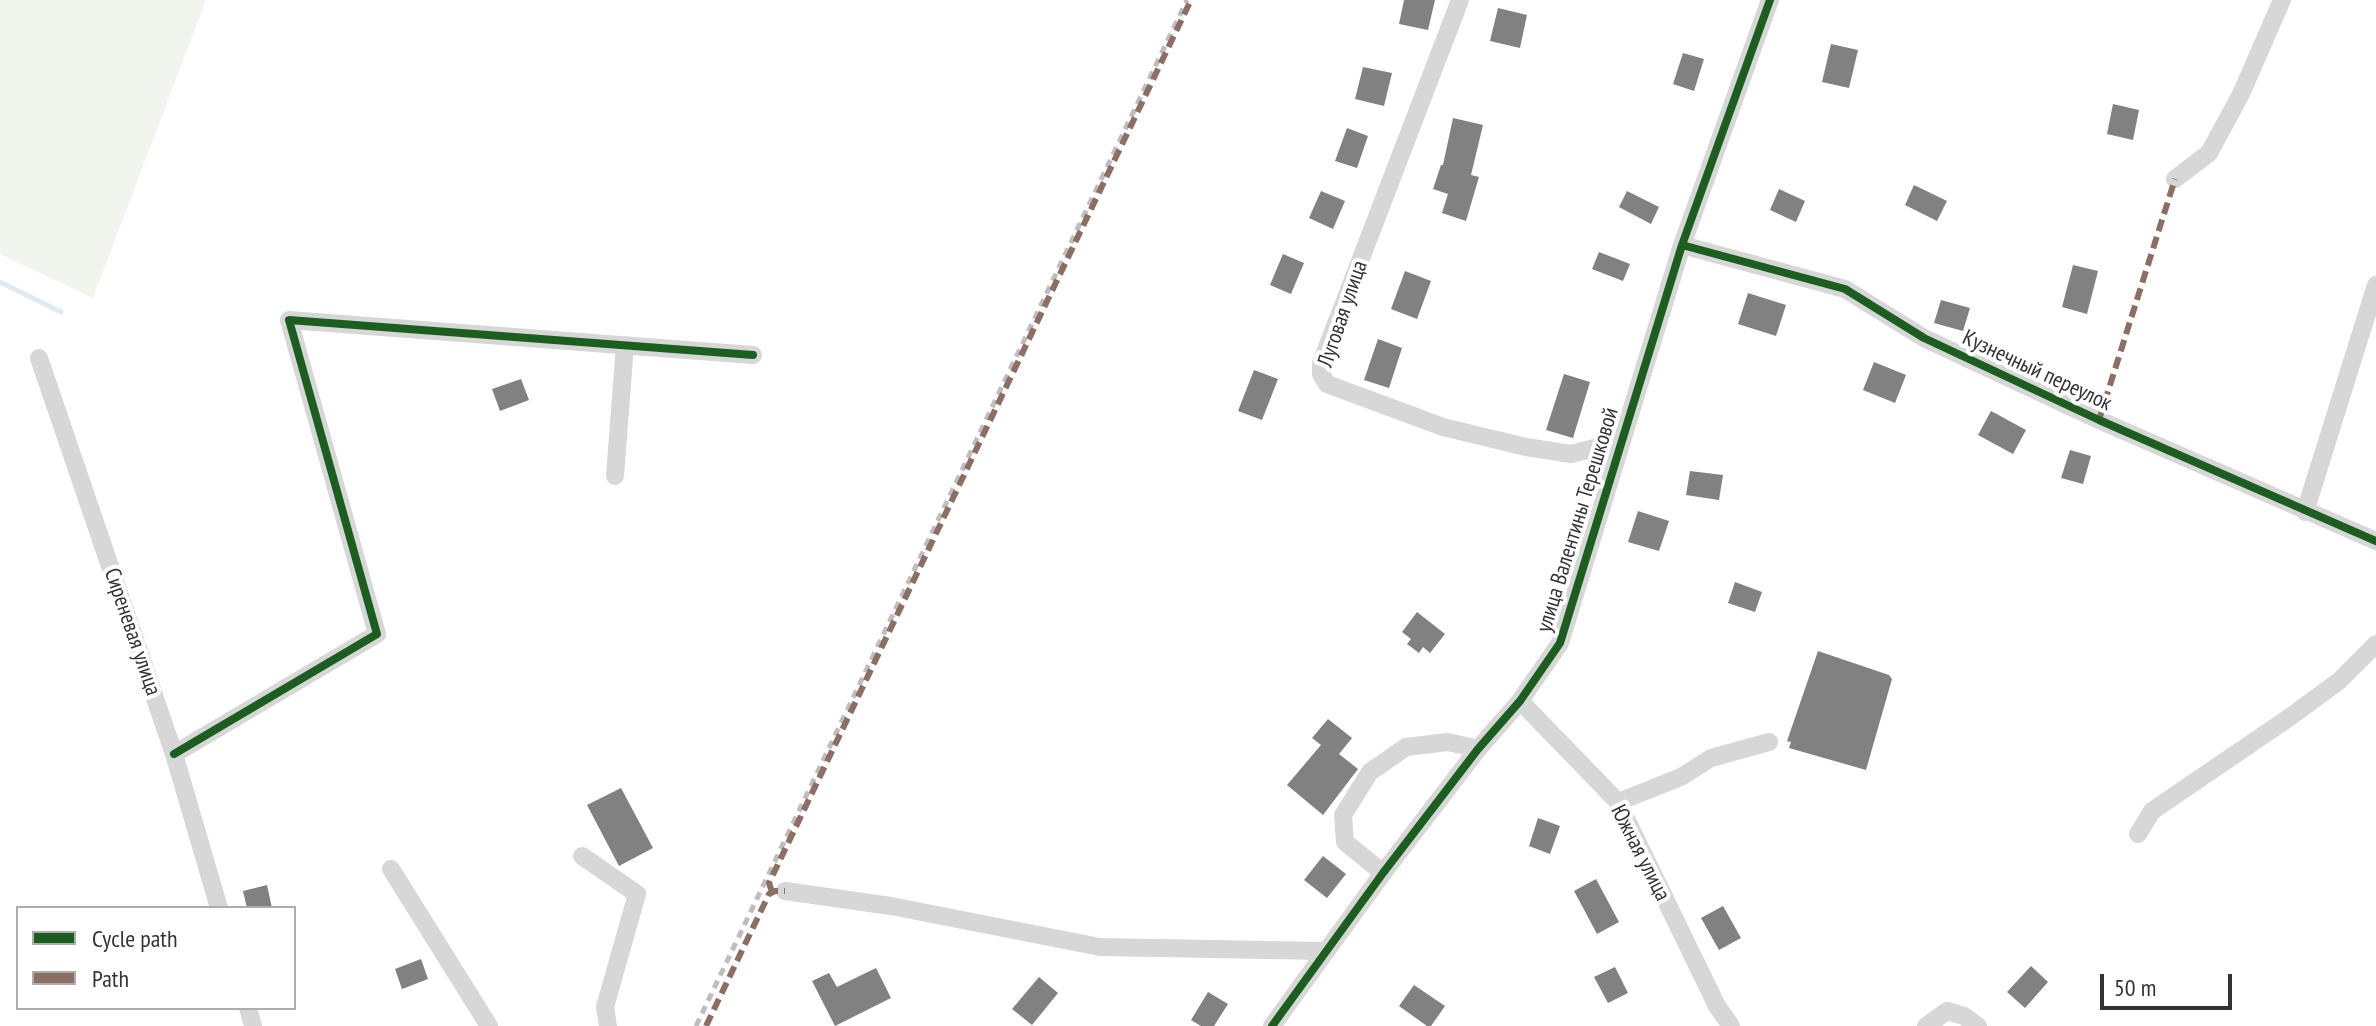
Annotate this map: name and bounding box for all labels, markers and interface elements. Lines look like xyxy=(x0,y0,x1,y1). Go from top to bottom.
street label: Луговая улица xyxy=(1312,257,1374,371)
street label: Кузнечный переулок xyxy=(1958,325,2116,417)
street label: улица Валентины Терешковой xyxy=(1531,404,1625,636)
street label: Сиреневая улица xyxy=(98,565,166,699)
street label: Южная улица xyxy=(1605,801,1675,905)
legend xyxy=(16,906,296,1010)
text: Cycle path xyxy=(92,923,178,954)
scale bar xyxy=(2104,958,2236,1008)
text: Path xyxy=(92,963,129,994)
text: 50 m xyxy=(2114,972,2156,1003)

